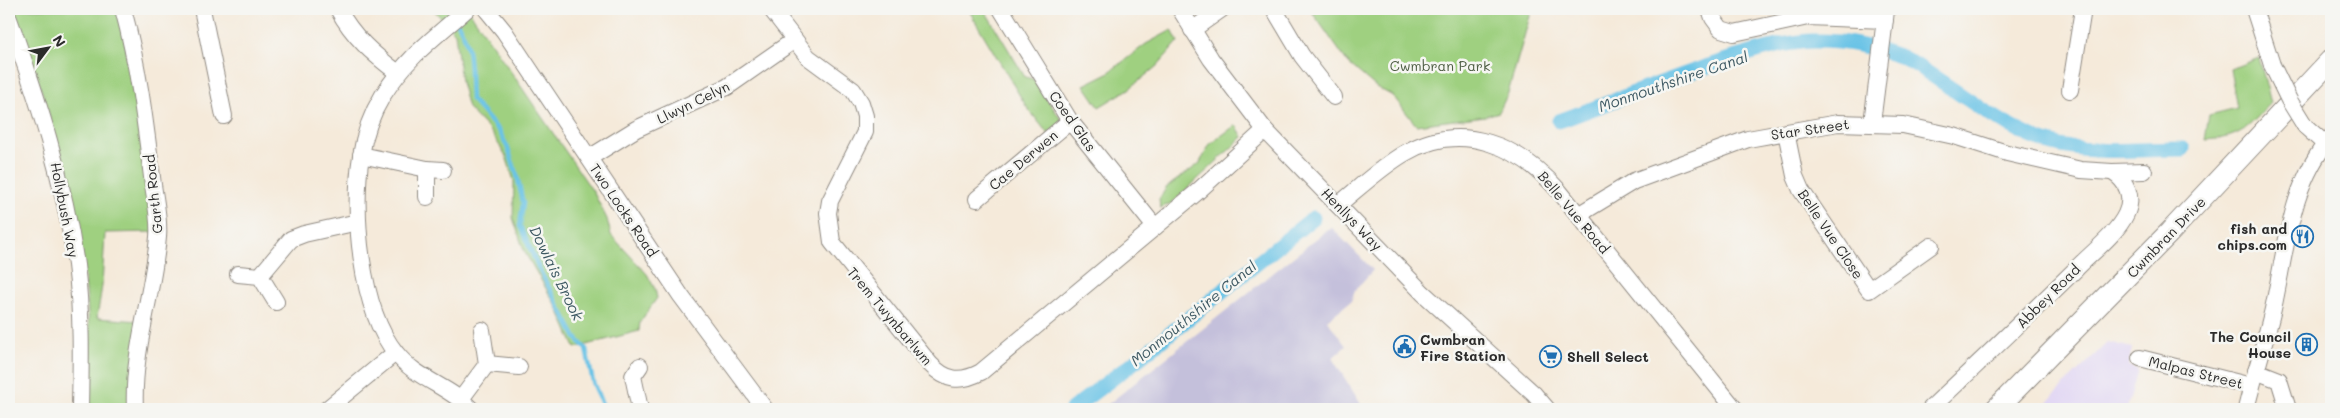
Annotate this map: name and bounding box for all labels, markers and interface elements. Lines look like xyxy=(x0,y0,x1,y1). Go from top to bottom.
north arrow xyxy=(22,22,72,72)
text: N xyxy=(49,31,70,50)
water label: Monmouthshire Canal xyxy=(1596,46,1751,116)
park label: Cwmbran Park xyxy=(1390,56,1490,75)
street label: Llwyn Celyn xyxy=(654,76,732,128)
street label: Coed Glas xyxy=(1045,87,1101,155)
street label: Star Street xyxy=(1770,114,1850,144)
street label: Cae Derwen xyxy=(985,126,1061,194)
street label: Garth Road xyxy=(139,153,167,235)
street label: Two Locks Road xyxy=(586,160,662,261)
street label: Hollybush Way xyxy=(46,161,84,259)
street label: Belle Vue Road xyxy=(1534,167,1614,257)
street label: Henllys Way xyxy=(1317,183,1387,255)
street label: Belle Vue Close xyxy=(1794,185,1868,283)
street label: Cwmbran Drive xyxy=(2122,192,2210,282)
place label: fish and chips.com xyxy=(2218,219,2287,254)
water label: Dowlais Brook xyxy=(525,222,589,325)
restaurant icon: fish and chips.com xyxy=(2291,224,2315,248)
water label: Monmouthshire Canal xyxy=(1126,256,1260,370)
street label: Abbey Road xyxy=(2012,260,2084,332)
street label: Trem Twynbarlwm xyxy=(843,263,937,369)
place label: The Council House xyxy=(2209,327,2291,362)
place label: Cwmbran Fire Station xyxy=(1420,330,1505,365)
building icon: The Council House xyxy=(2295,332,2319,356)
public building icon: Cwmbran Fire Station xyxy=(1392,335,1416,359)
supermarket icon: Shell Select xyxy=(1539,344,1563,368)
place label: Shell Select xyxy=(1567,347,1649,366)
street label: Malpas Street xyxy=(2147,351,2245,393)

